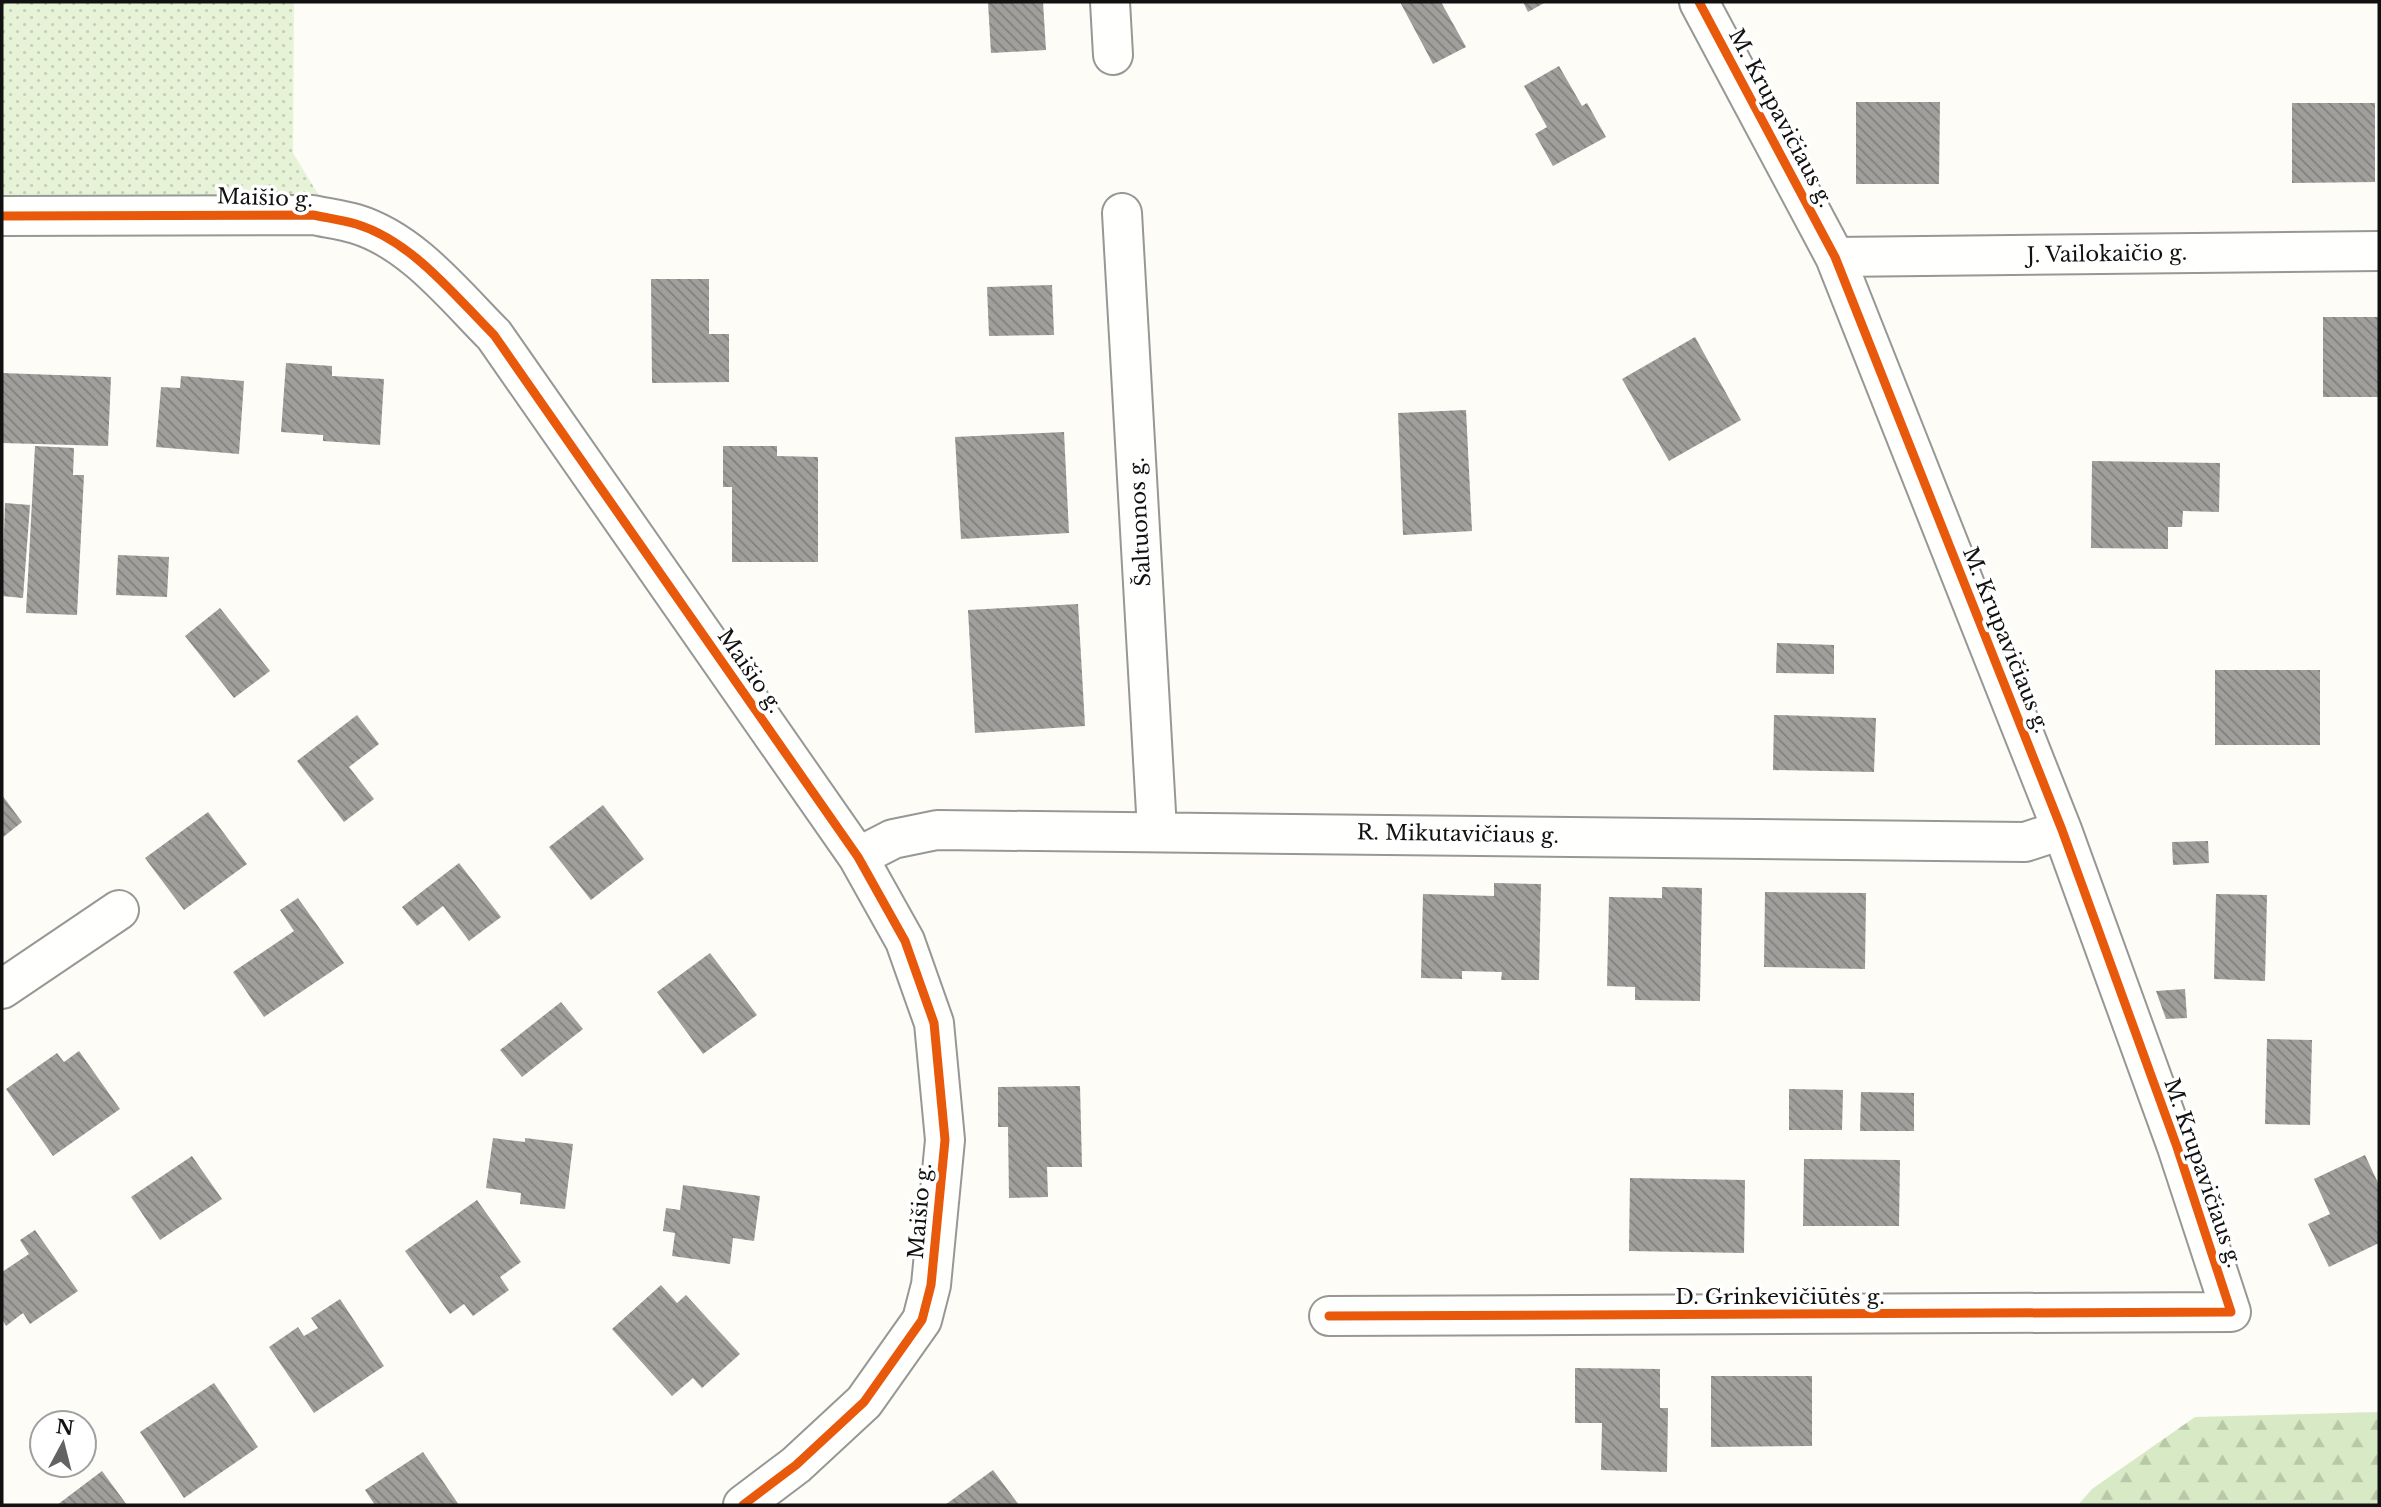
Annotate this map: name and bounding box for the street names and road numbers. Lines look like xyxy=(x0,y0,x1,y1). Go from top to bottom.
street label: M. Krupavičiaus g. xyxy=(1723,24,1839,212)
street label: Maišio g. xyxy=(216,183,314,213)
street label: J. Vailokaičio g. xyxy=(2024,240,2187,268)
street label: Šaltuonos g. xyxy=(1124,457,1156,587)
street label: M. Krupavičiaus g. xyxy=(1957,543,2055,737)
street label: Maišio g. xyxy=(712,624,788,718)
street label: R. Mikutavičiaus g. xyxy=(1357,819,1559,849)
street label: M. Krupavičiaus g. xyxy=(2158,1075,2248,1271)
street label: Maišio g. xyxy=(903,1162,937,1260)
street label: D. Grinkevičiūtės g. xyxy=(1675,1284,1885,1310)

